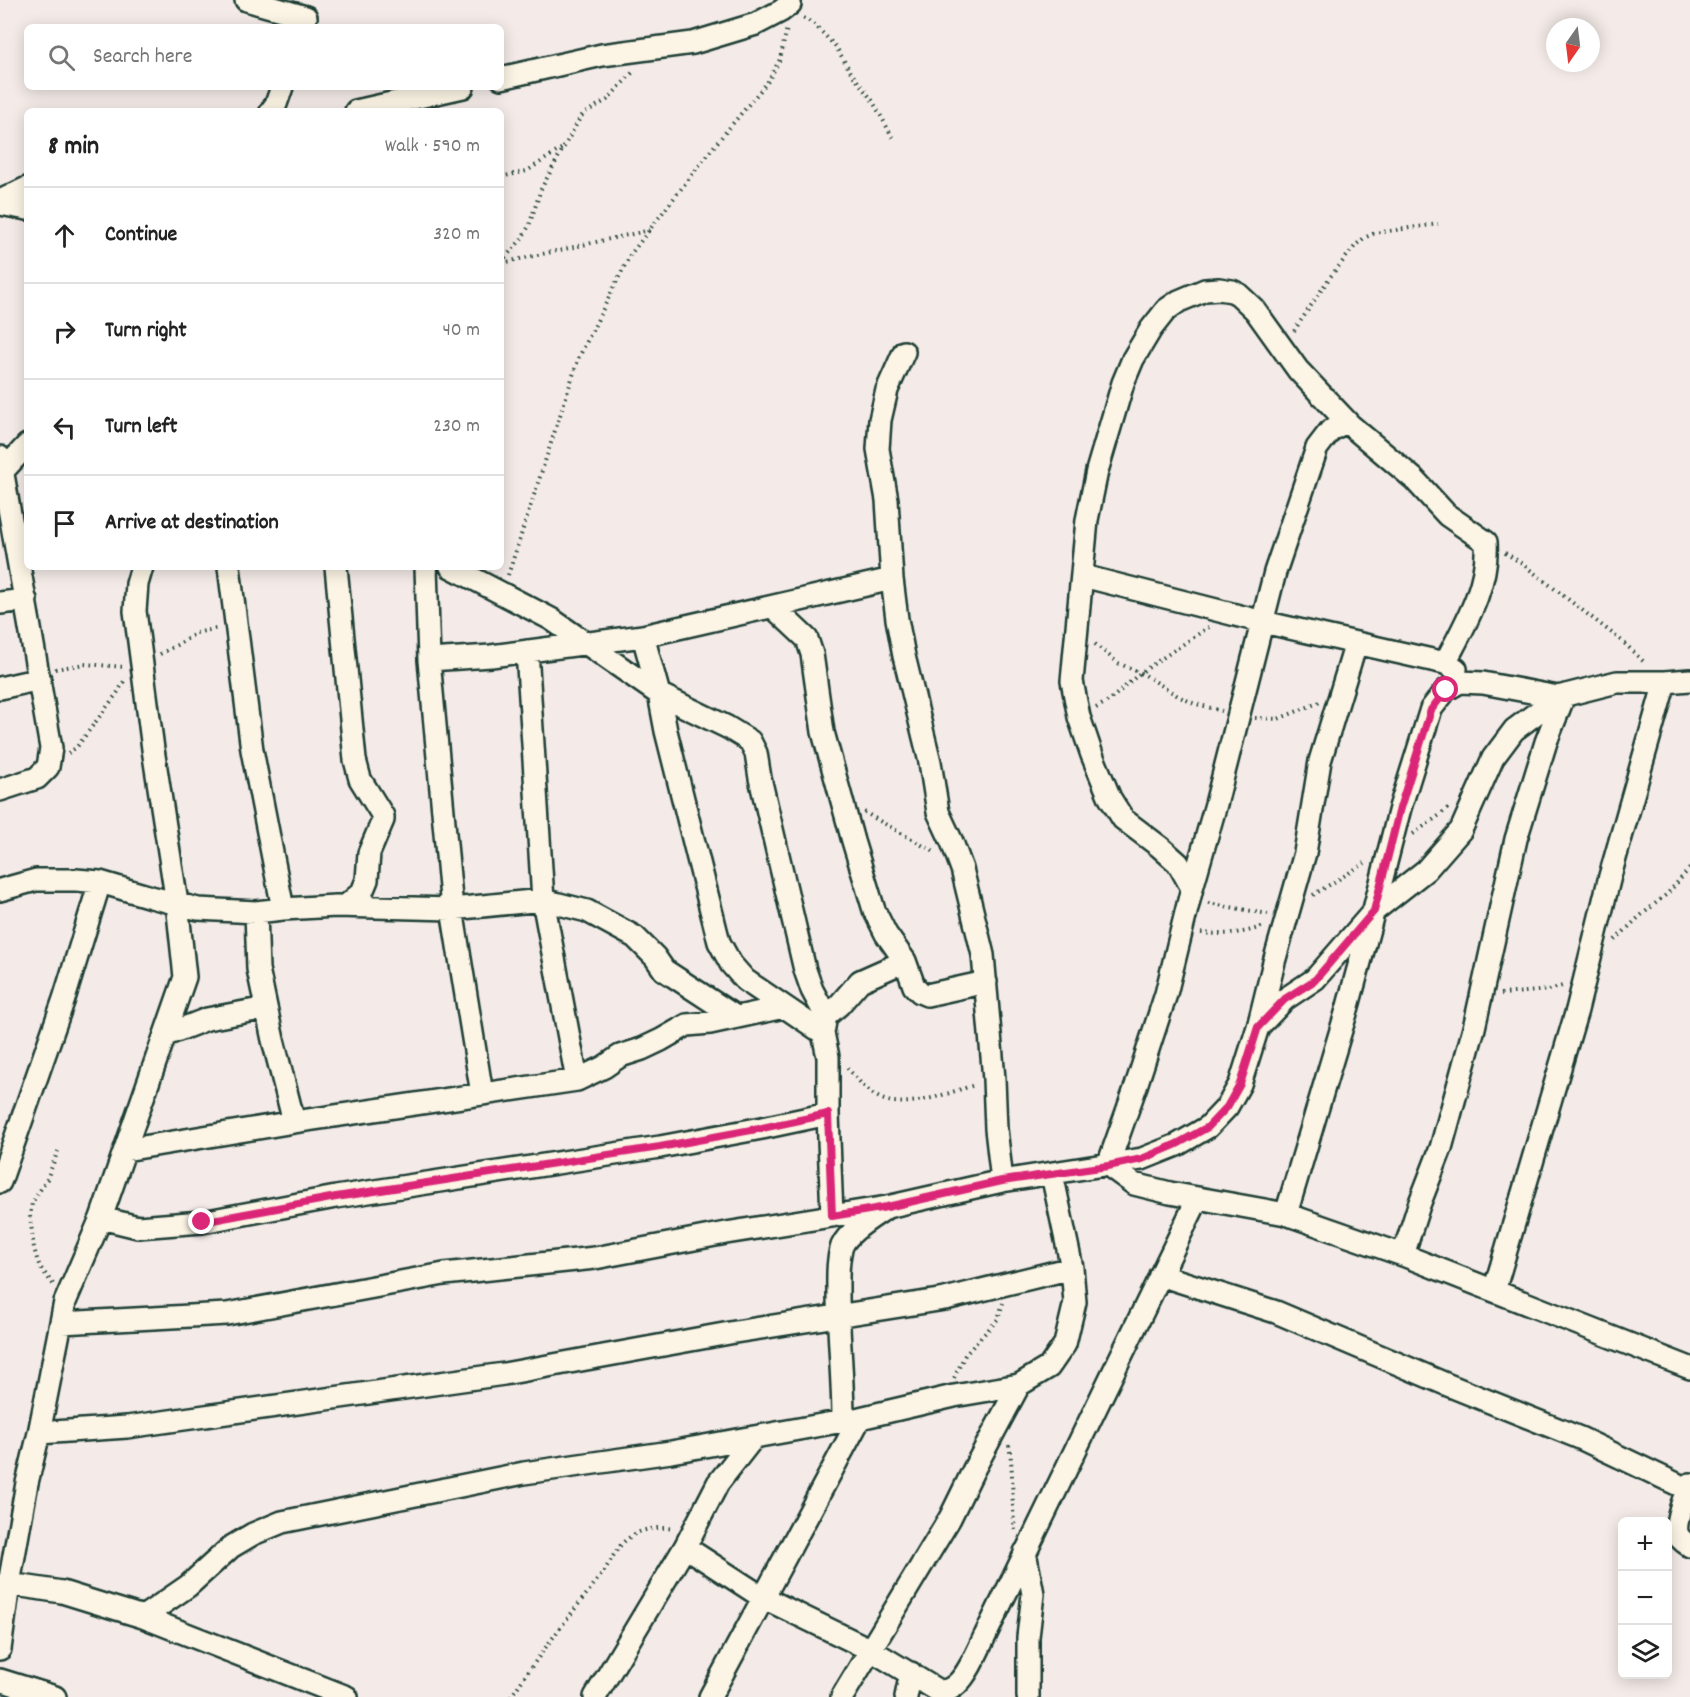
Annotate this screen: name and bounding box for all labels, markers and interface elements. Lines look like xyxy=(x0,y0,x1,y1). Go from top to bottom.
north arrow xyxy=(1546,18,1600,72)
search box xyxy=(24,24,504,90)
icon: search xyxy=(45,41,78,74)
text: Search here xyxy=(93,42,192,73)
text: 8 min xyxy=(48,129,99,166)
text: Walk · 590 m xyxy=(385,133,480,161)
icon: ahead xyxy=(48,219,81,252)
text: Continue xyxy=(105,220,177,251)
text: 320 m xyxy=(433,221,480,249)
icon: right xyxy=(48,315,81,348)
text: Turn right xyxy=(105,316,187,347)
text: 40 m xyxy=(442,317,480,345)
icon: left xyxy=(48,411,81,444)
text: Turn left xyxy=(105,412,177,443)
text: 230 m xyxy=(433,413,480,441)
icon: arrive xyxy=(48,507,81,540)
text: Arrive at destination xyxy=(105,508,279,539)
route start xyxy=(1432,676,1458,702)
route end xyxy=(188,1208,214,1234)
map controls xyxy=(1618,1517,1672,1679)
button: + xyxy=(1618,1517,1672,1571)
button: − xyxy=(1618,1571,1672,1625)
button: layers xyxy=(1618,1625,1672,1679)

